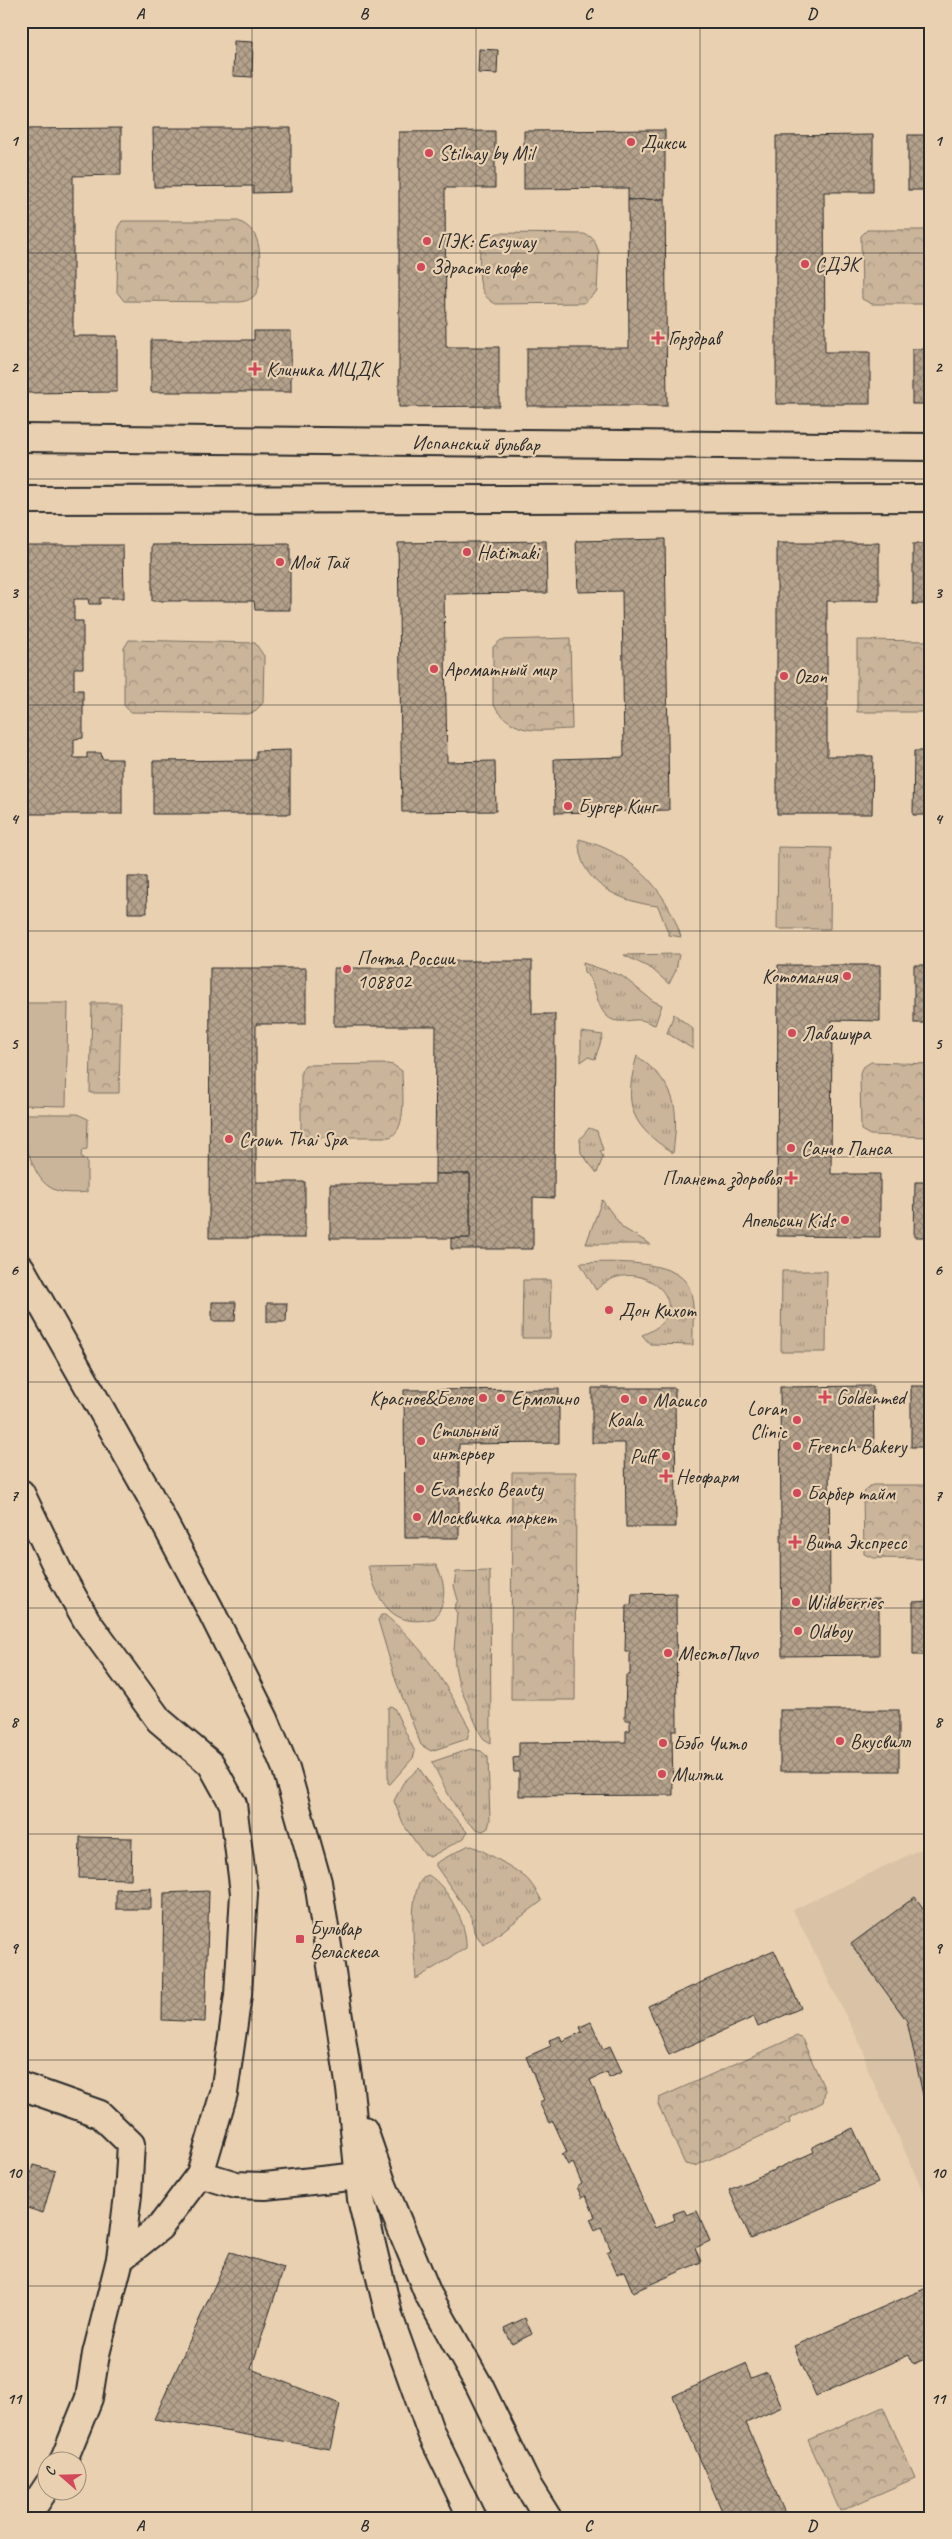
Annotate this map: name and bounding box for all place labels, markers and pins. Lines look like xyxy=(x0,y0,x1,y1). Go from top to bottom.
place label: Дикси xyxy=(641,130,687,155)
marker: Дикси xyxy=(625,136,637,148)
place label: Stilnay by Mil xyxy=(439,141,537,166)
marker: Stilnay by Mil xyxy=(423,147,435,159)
place label: ПЭК: Easyway xyxy=(437,229,538,254)
marker: ПЭК: Easyway xyxy=(421,235,433,247)
place label: СДЭК xyxy=(815,252,863,277)
place label: Здрасте кофе xyxy=(431,255,528,280)
marker: СДЭК xyxy=(799,258,811,270)
marker: Здрасте кофе xyxy=(415,261,427,273)
place label: Горздрав xyxy=(668,326,723,351)
marker: Горздрав xyxy=(652,332,664,344)
place label: Клиника МЦДК xyxy=(266,357,384,382)
marker: Клиника МЦДК xyxy=(248,362,262,376)
place label: Hatimaki xyxy=(477,540,541,565)
marker: Hatimaki xyxy=(461,546,473,558)
place label: Мой Тай xyxy=(290,550,351,575)
marker: Мой Тай xyxy=(274,556,286,568)
place label: Ароматный мир xyxy=(444,657,558,682)
marker: Ароматный мир xyxy=(428,663,440,675)
place label: Ozon xyxy=(794,664,828,689)
marker: Ozon xyxy=(778,670,790,682)
place label: Бургер Кинг xyxy=(578,794,660,819)
marker: Бургер Кинг xyxy=(562,800,574,812)
place label: Почта России 108802 xyxy=(357,946,456,994)
marker: Почта России 108802 xyxy=(341,963,353,975)
place label: Котомания xyxy=(762,964,839,989)
marker: Котомания xyxy=(841,970,853,982)
place label: Лавашура xyxy=(802,1021,871,1046)
marker: Лавашура xyxy=(786,1027,798,1039)
place label: Crown Thai Spa xyxy=(239,1127,348,1152)
marker: Crown Thai Spa xyxy=(223,1133,235,1145)
place label: Санчо Панса xyxy=(801,1136,892,1161)
marker: Санчо Панса xyxy=(785,1142,797,1154)
place label: Планета здоровья xyxy=(663,1166,783,1192)
marker: Планета здоровья xyxy=(785,1172,797,1184)
place label: Апельсин Kids xyxy=(742,1208,837,1233)
marker: Апельсин Kids xyxy=(839,1214,851,1226)
place label: Дон Кихот xyxy=(619,1298,697,1323)
marker: Дон Кихот xyxy=(603,1304,615,1316)
place label: Goldenmed xyxy=(836,1385,908,1410)
place label: Красное&Белое xyxy=(369,1386,474,1411)
place label: Ермолино xyxy=(511,1386,579,1411)
place label: Масисо xyxy=(653,1388,707,1413)
marker: Goldenmed xyxy=(818,1390,832,1404)
marker: Красное&Белое xyxy=(477,1392,489,1404)
marker: Ермолино xyxy=(495,1392,507,1404)
marker: Koala xyxy=(619,1393,631,1405)
marker: Масисо xyxy=(637,1394,649,1406)
place label: Loran Clinic xyxy=(747,1396,788,1444)
place label: Koala xyxy=(607,1407,645,1432)
marker: Loran Clinic xyxy=(791,1414,803,1426)
place label: Стильный интерьер xyxy=(431,1418,500,1466)
place label: French Bakery xyxy=(807,1434,909,1459)
marker: Стильный интерьер xyxy=(415,1435,427,1447)
marker: French Bakery xyxy=(791,1440,803,1452)
place label: Puff xyxy=(630,1444,660,1469)
marker: Puff xyxy=(660,1450,672,1462)
place label: Неофарм xyxy=(676,1464,739,1489)
marker: Неофарм xyxy=(660,1470,672,1482)
place label: Evanesko Beauty xyxy=(430,1477,544,1502)
place label: Барбер тайм xyxy=(807,1481,896,1506)
marker: Evanesko Beauty xyxy=(414,1483,426,1495)
marker: Барбер тайм xyxy=(791,1487,803,1499)
place label: Москвичка маркет xyxy=(427,1505,557,1530)
marker: Москвичка маркет xyxy=(411,1511,423,1523)
place label: Вита Экспресс xyxy=(805,1530,907,1555)
marker: Вита Экспресс xyxy=(789,1536,801,1548)
place label: Wildberries xyxy=(806,1590,885,1615)
marker: Wildberries xyxy=(790,1596,802,1608)
place label: Oldboy xyxy=(808,1619,854,1644)
marker: Oldboy xyxy=(792,1625,804,1637)
place label: МестоПиvо xyxy=(678,1641,759,1666)
marker: МестоПиvо xyxy=(662,1647,674,1659)
place label: Вкусвилл xyxy=(850,1729,912,1754)
place label: Бэбо Чито xyxy=(673,1731,747,1756)
marker: Вкусвилл xyxy=(834,1735,846,1747)
marker: Бэбо Чито xyxy=(657,1737,669,1749)
place label: Милти xyxy=(672,1762,724,1787)
marker: Милти xyxy=(656,1768,668,1780)
place label: Бульвар Веласкеса xyxy=(310,1916,380,1964)
marker: Бульвар Веласкеса xyxy=(294,1933,306,1945)

